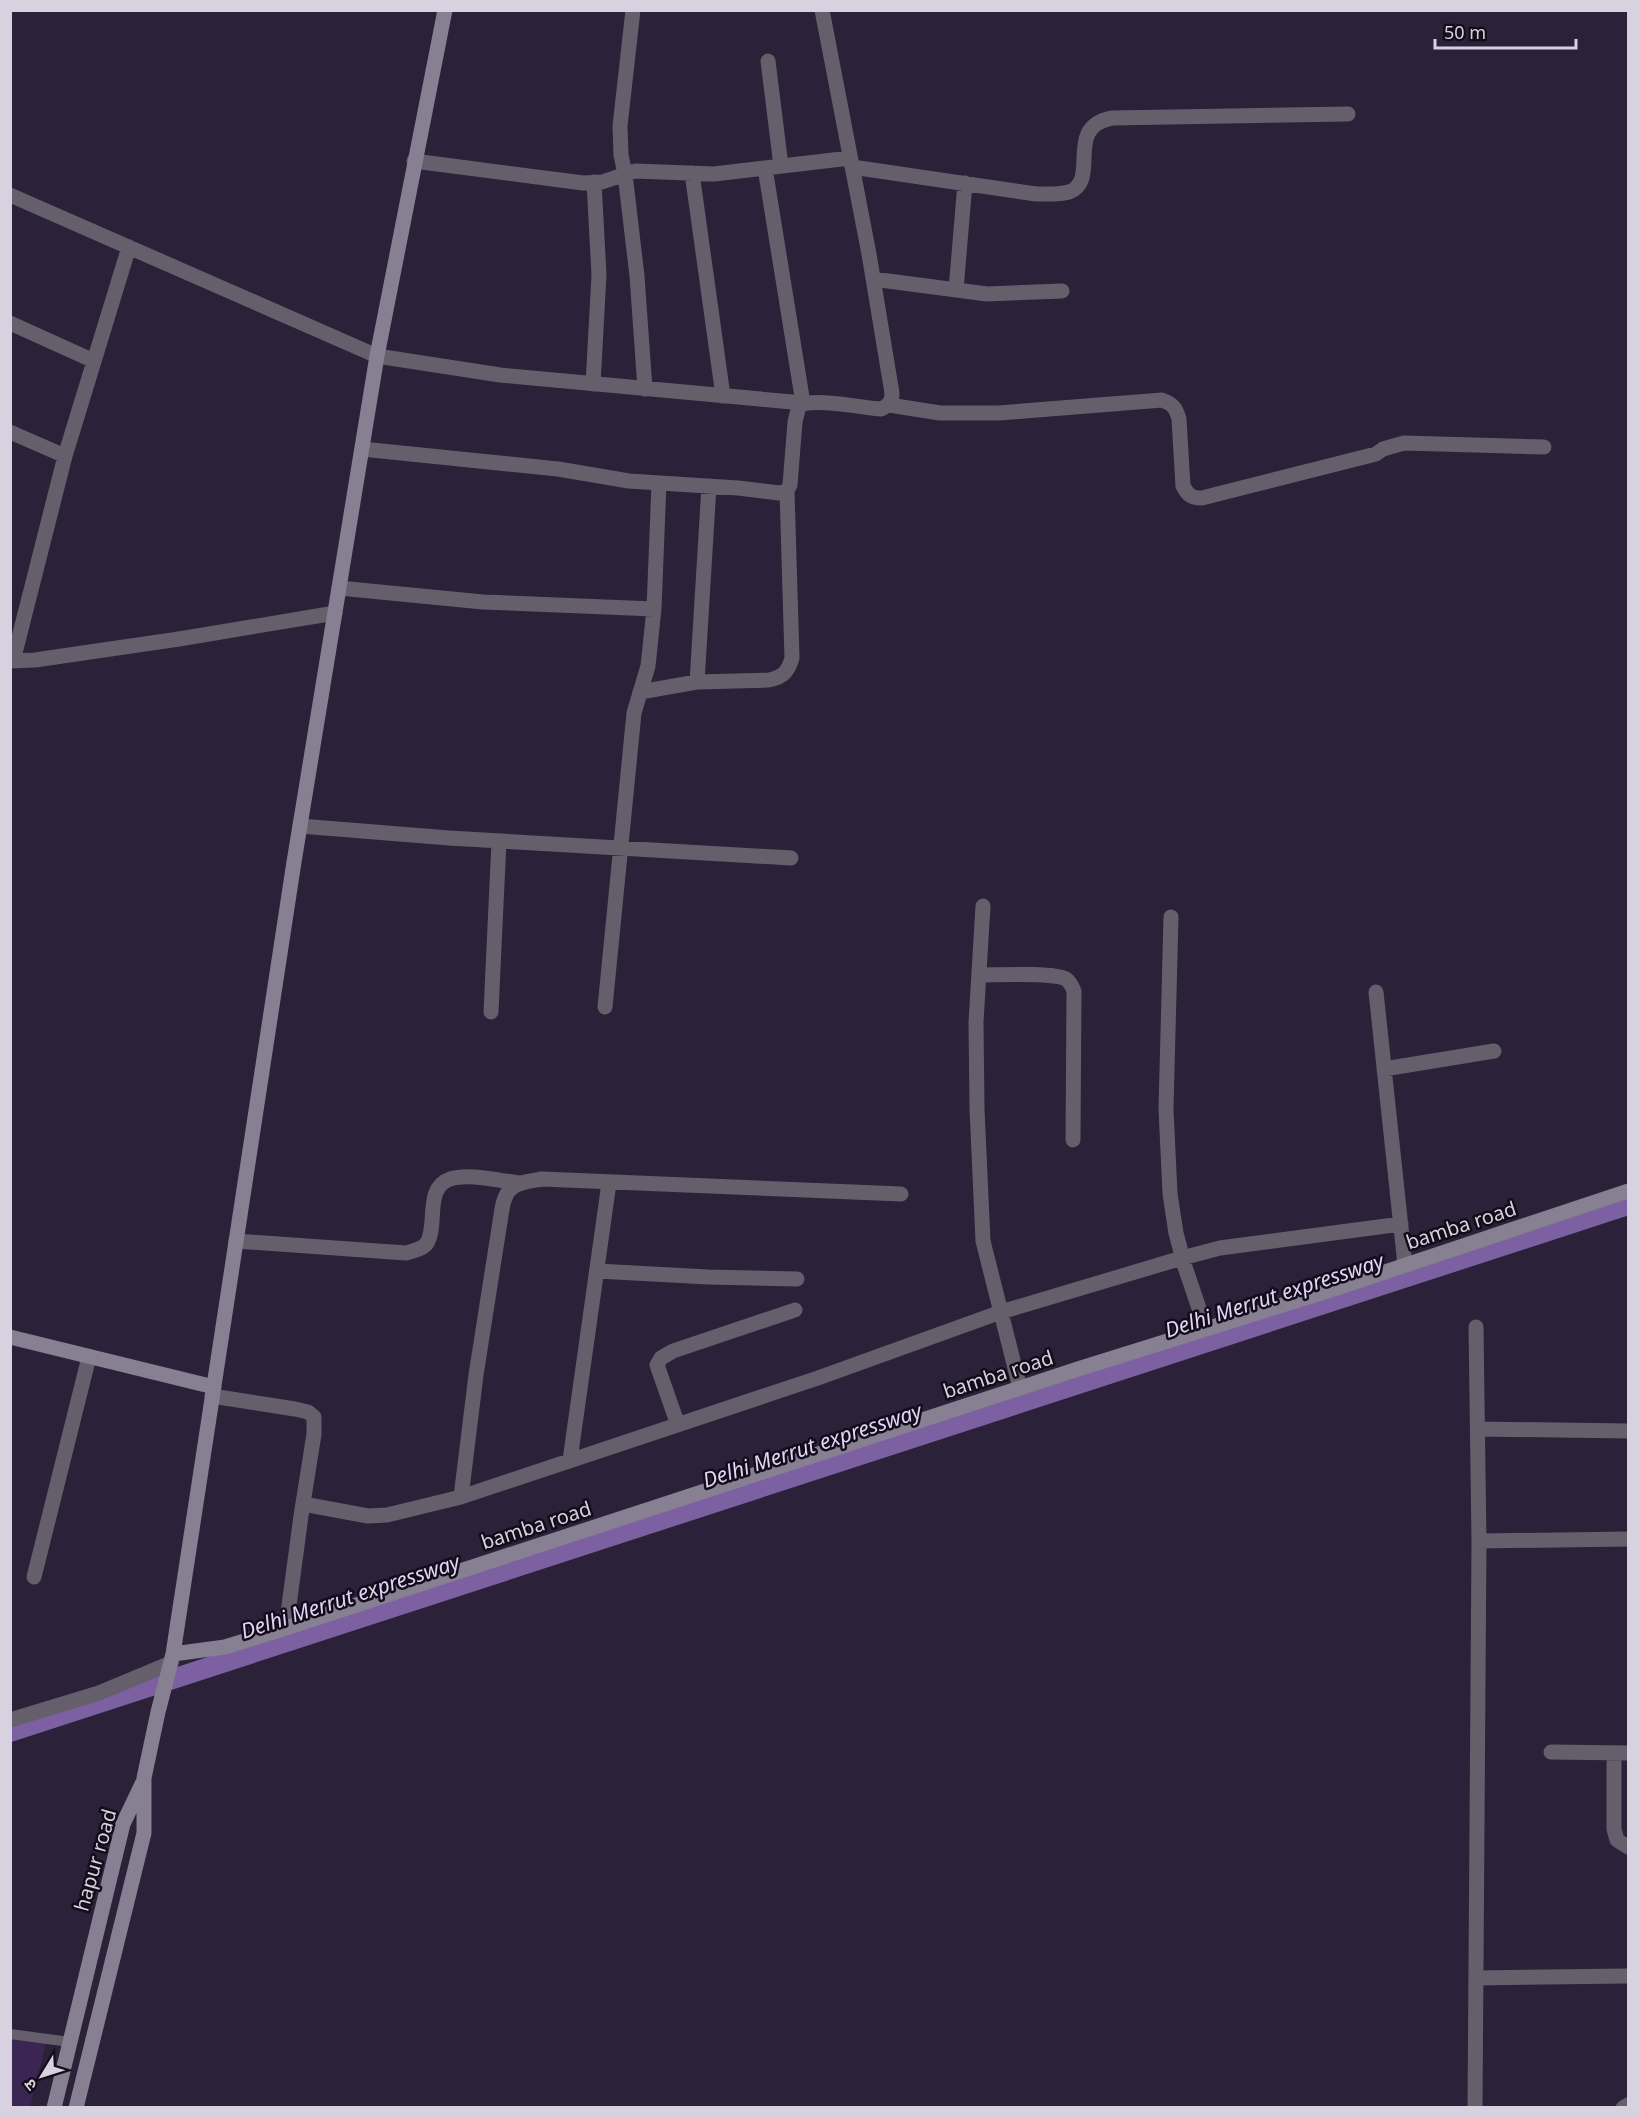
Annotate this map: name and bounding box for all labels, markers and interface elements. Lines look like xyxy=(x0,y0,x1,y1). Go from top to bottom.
scale bar xyxy=(1435,12,1576,50)
text: 50 m xyxy=(1444,20,1486,44)
street label: bamba road xyxy=(1402,1194,1520,1256)
water label: Delhi Merrut expressway xyxy=(1161,1246,1388,1344)
street label: bamba road xyxy=(939,1343,1057,1405)
water label: Delhi Merrut expressway xyxy=(699,1396,926,1494)
street label: bamba road xyxy=(477,1494,595,1556)
water label: Delhi Merrut expressway xyxy=(237,1547,464,1645)
street label: hapur road xyxy=(68,1806,122,1914)
north arrow xyxy=(12,2046,72,2106)
text: उ xyxy=(18,2074,42,2096)

